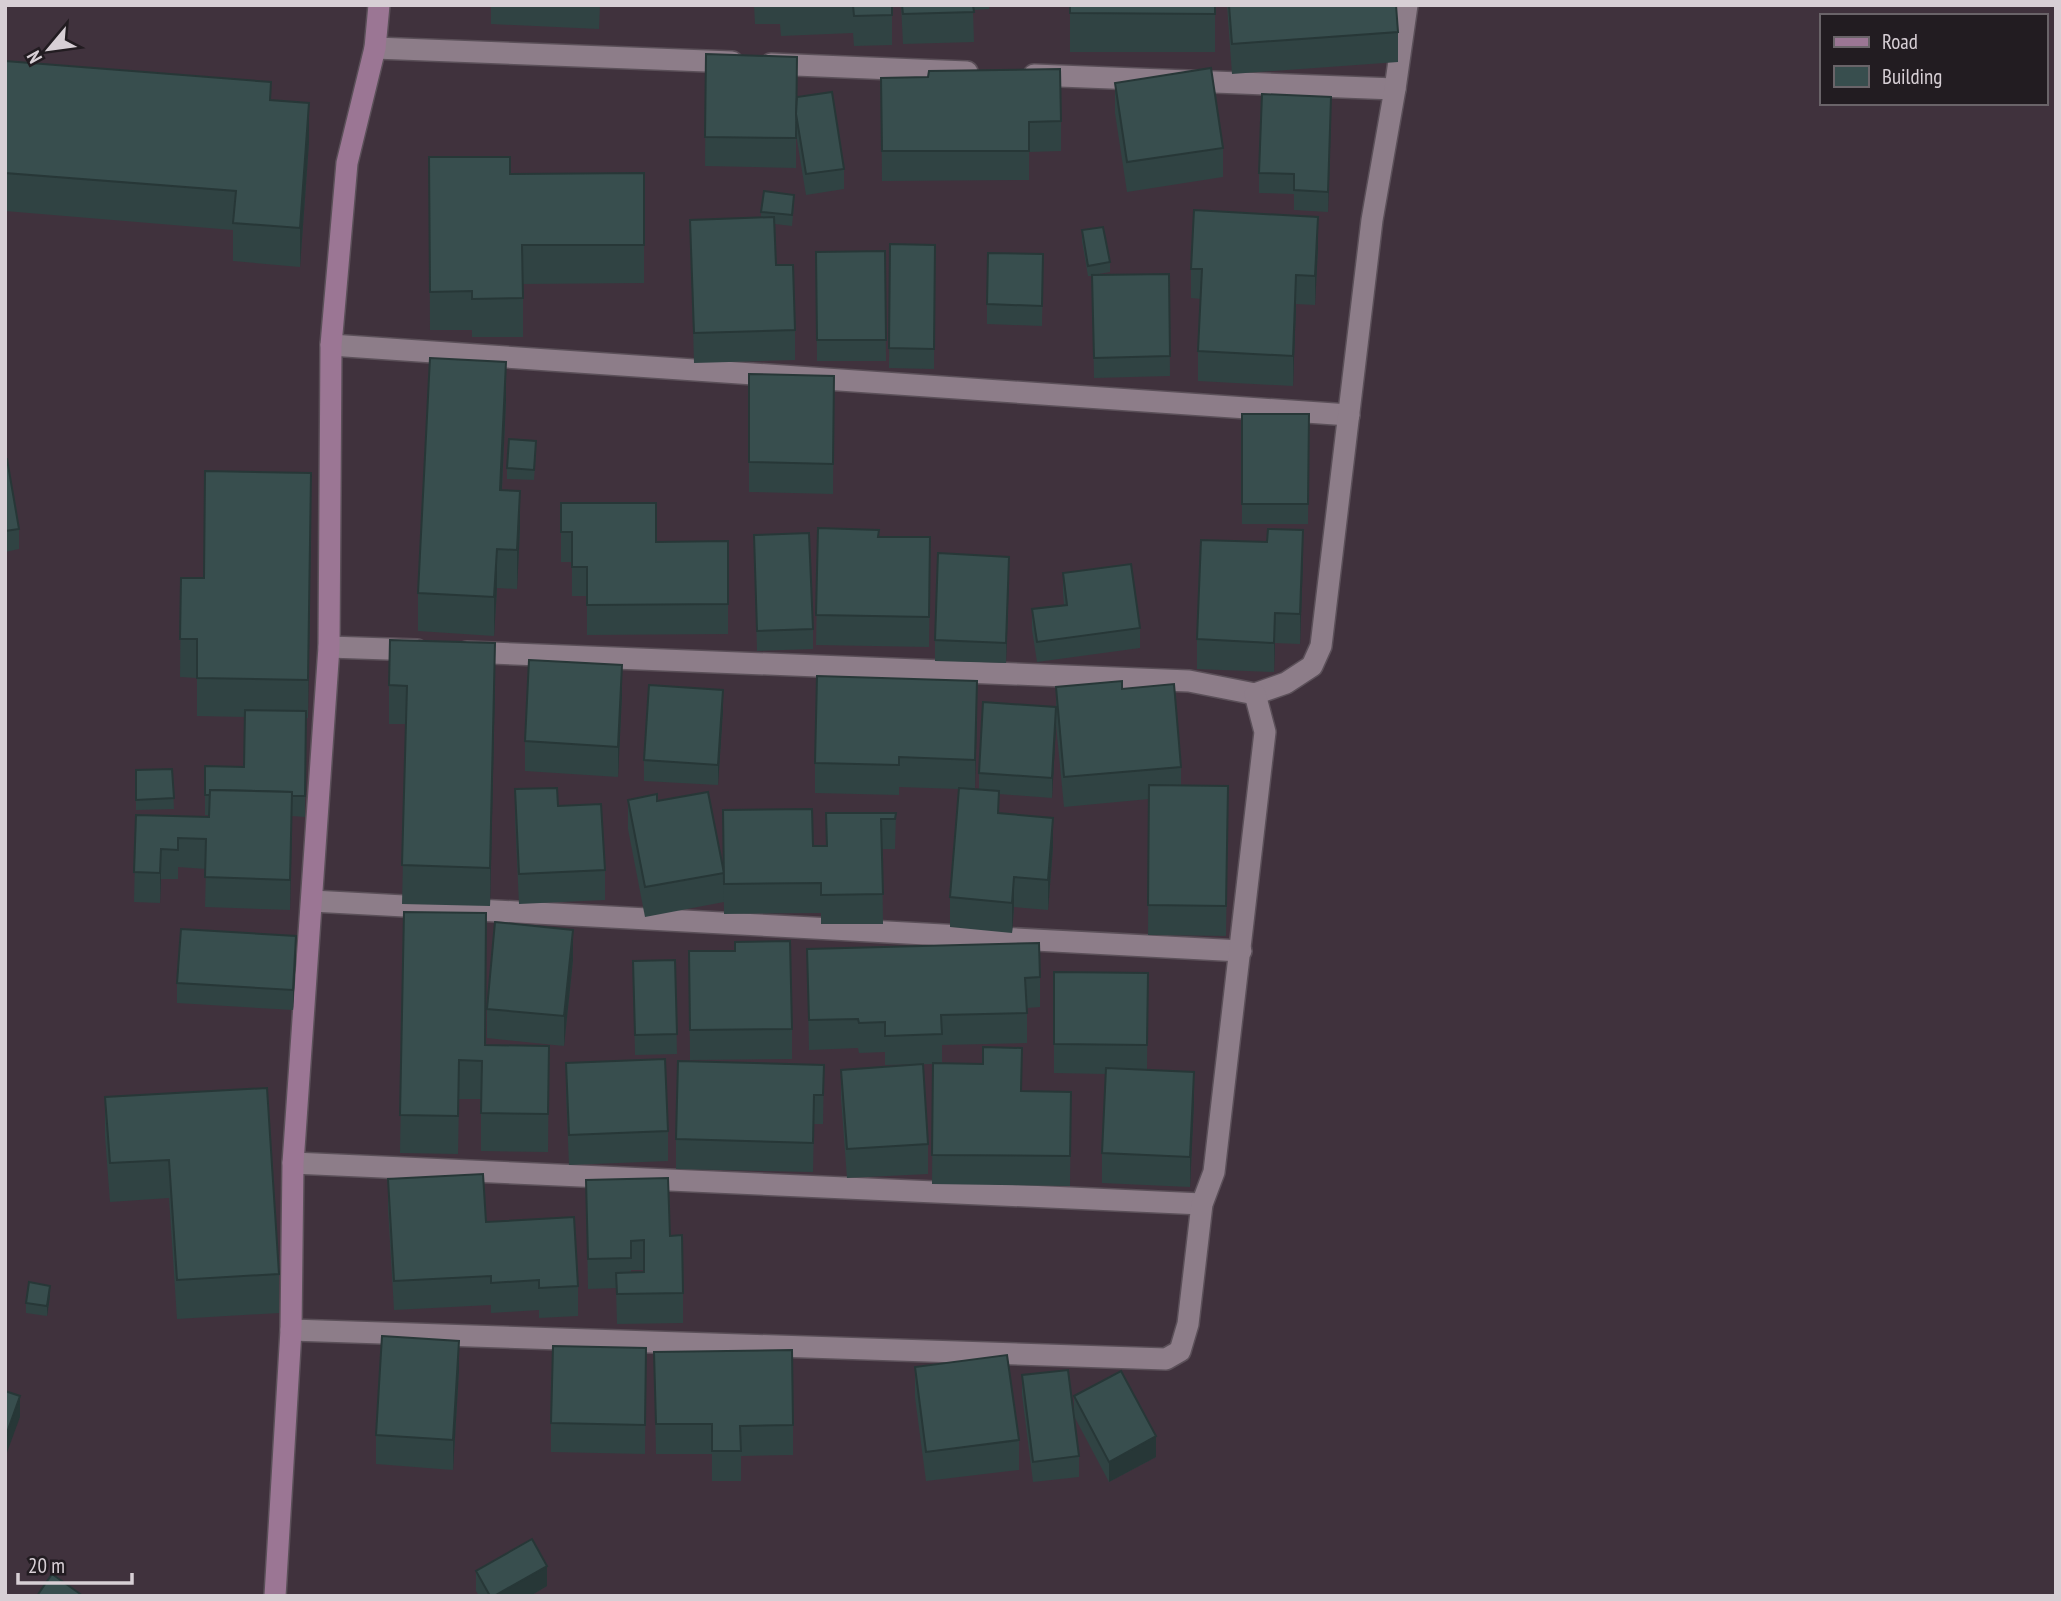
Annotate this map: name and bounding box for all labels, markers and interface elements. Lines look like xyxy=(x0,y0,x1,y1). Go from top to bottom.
north arrow xyxy=(14,14,84,84)
legend xyxy=(1820,14,2047,105)
text: Road xyxy=(1882,28,1918,55)
text: N xyxy=(21,47,47,68)
text: Building xyxy=(1882,63,1942,90)
scale bar xyxy=(18,1542,131,1586)
text: 20 m xyxy=(28,1552,65,1579)

